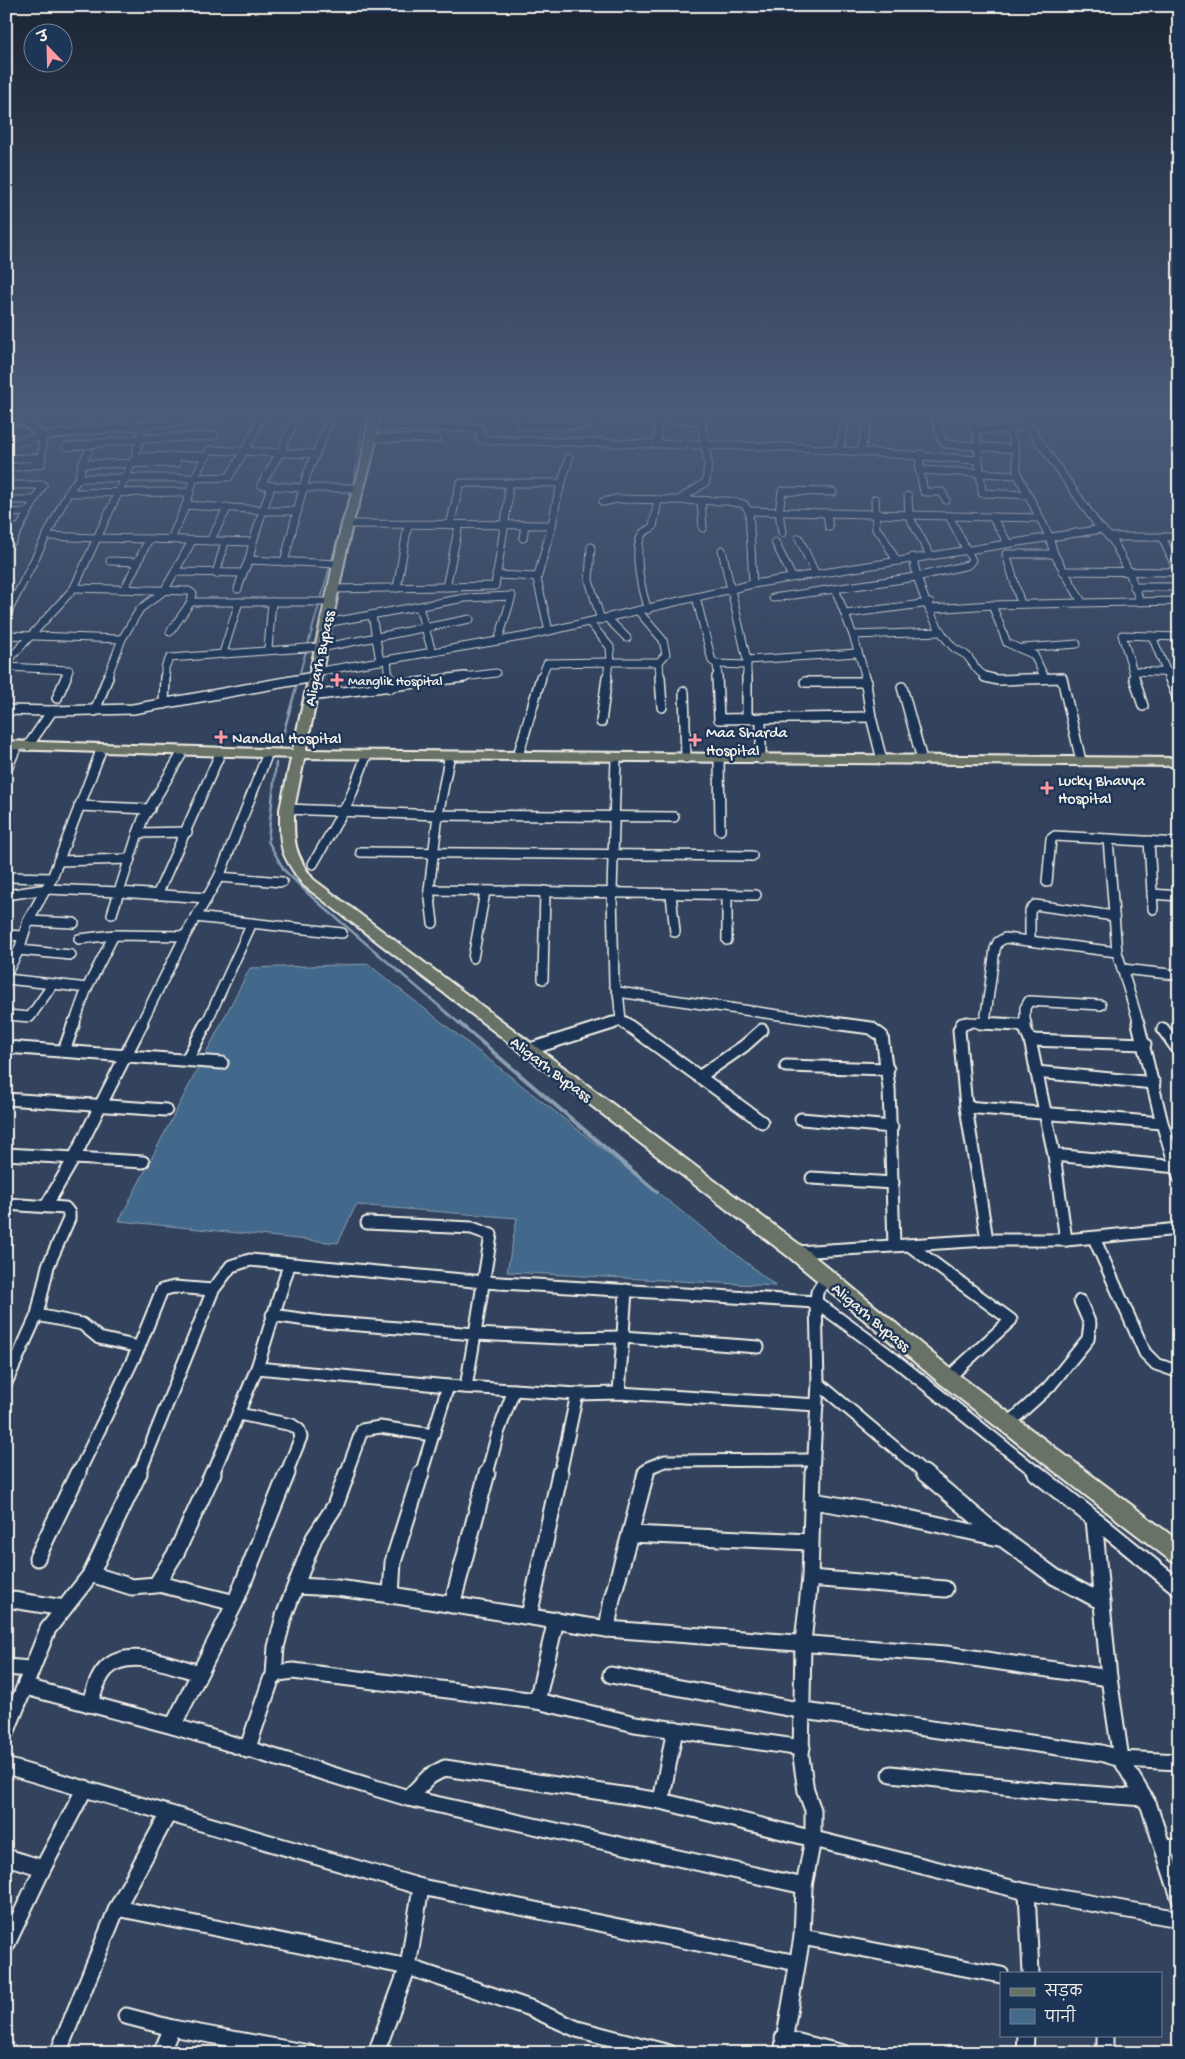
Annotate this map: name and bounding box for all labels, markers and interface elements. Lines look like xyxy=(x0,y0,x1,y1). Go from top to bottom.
north arrow xyxy=(22,22,72,72)
text: उ xyxy=(34,28,53,49)
street label: Aligarh Bypass xyxy=(302,608,341,708)
marker: Manglik Hospital xyxy=(330,673,344,687)
place label: Manglik Hospital xyxy=(348,674,443,691)
place label: Maa Sharda Hospital xyxy=(706,725,789,762)
marker: Nandlal Hospital xyxy=(214,730,228,744)
place label: Nandlal Hospital xyxy=(232,731,342,750)
marker: Maa Sharda Hospital xyxy=(688,733,702,747)
place label: Lucky Bhavya Hospital xyxy=(1058,773,1146,810)
marker: Lucky Bhavya Hospital xyxy=(1040,781,1054,795)
street label: Aligarh Bypass xyxy=(505,1034,595,1108)
street label: Aligarh Bypass xyxy=(826,1280,914,1358)
legend xyxy=(1000,1972,1162,2036)
text: सड़क xyxy=(1044,1984,1083,2002)
text: पानी xyxy=(1044,2005,1077,2028)

